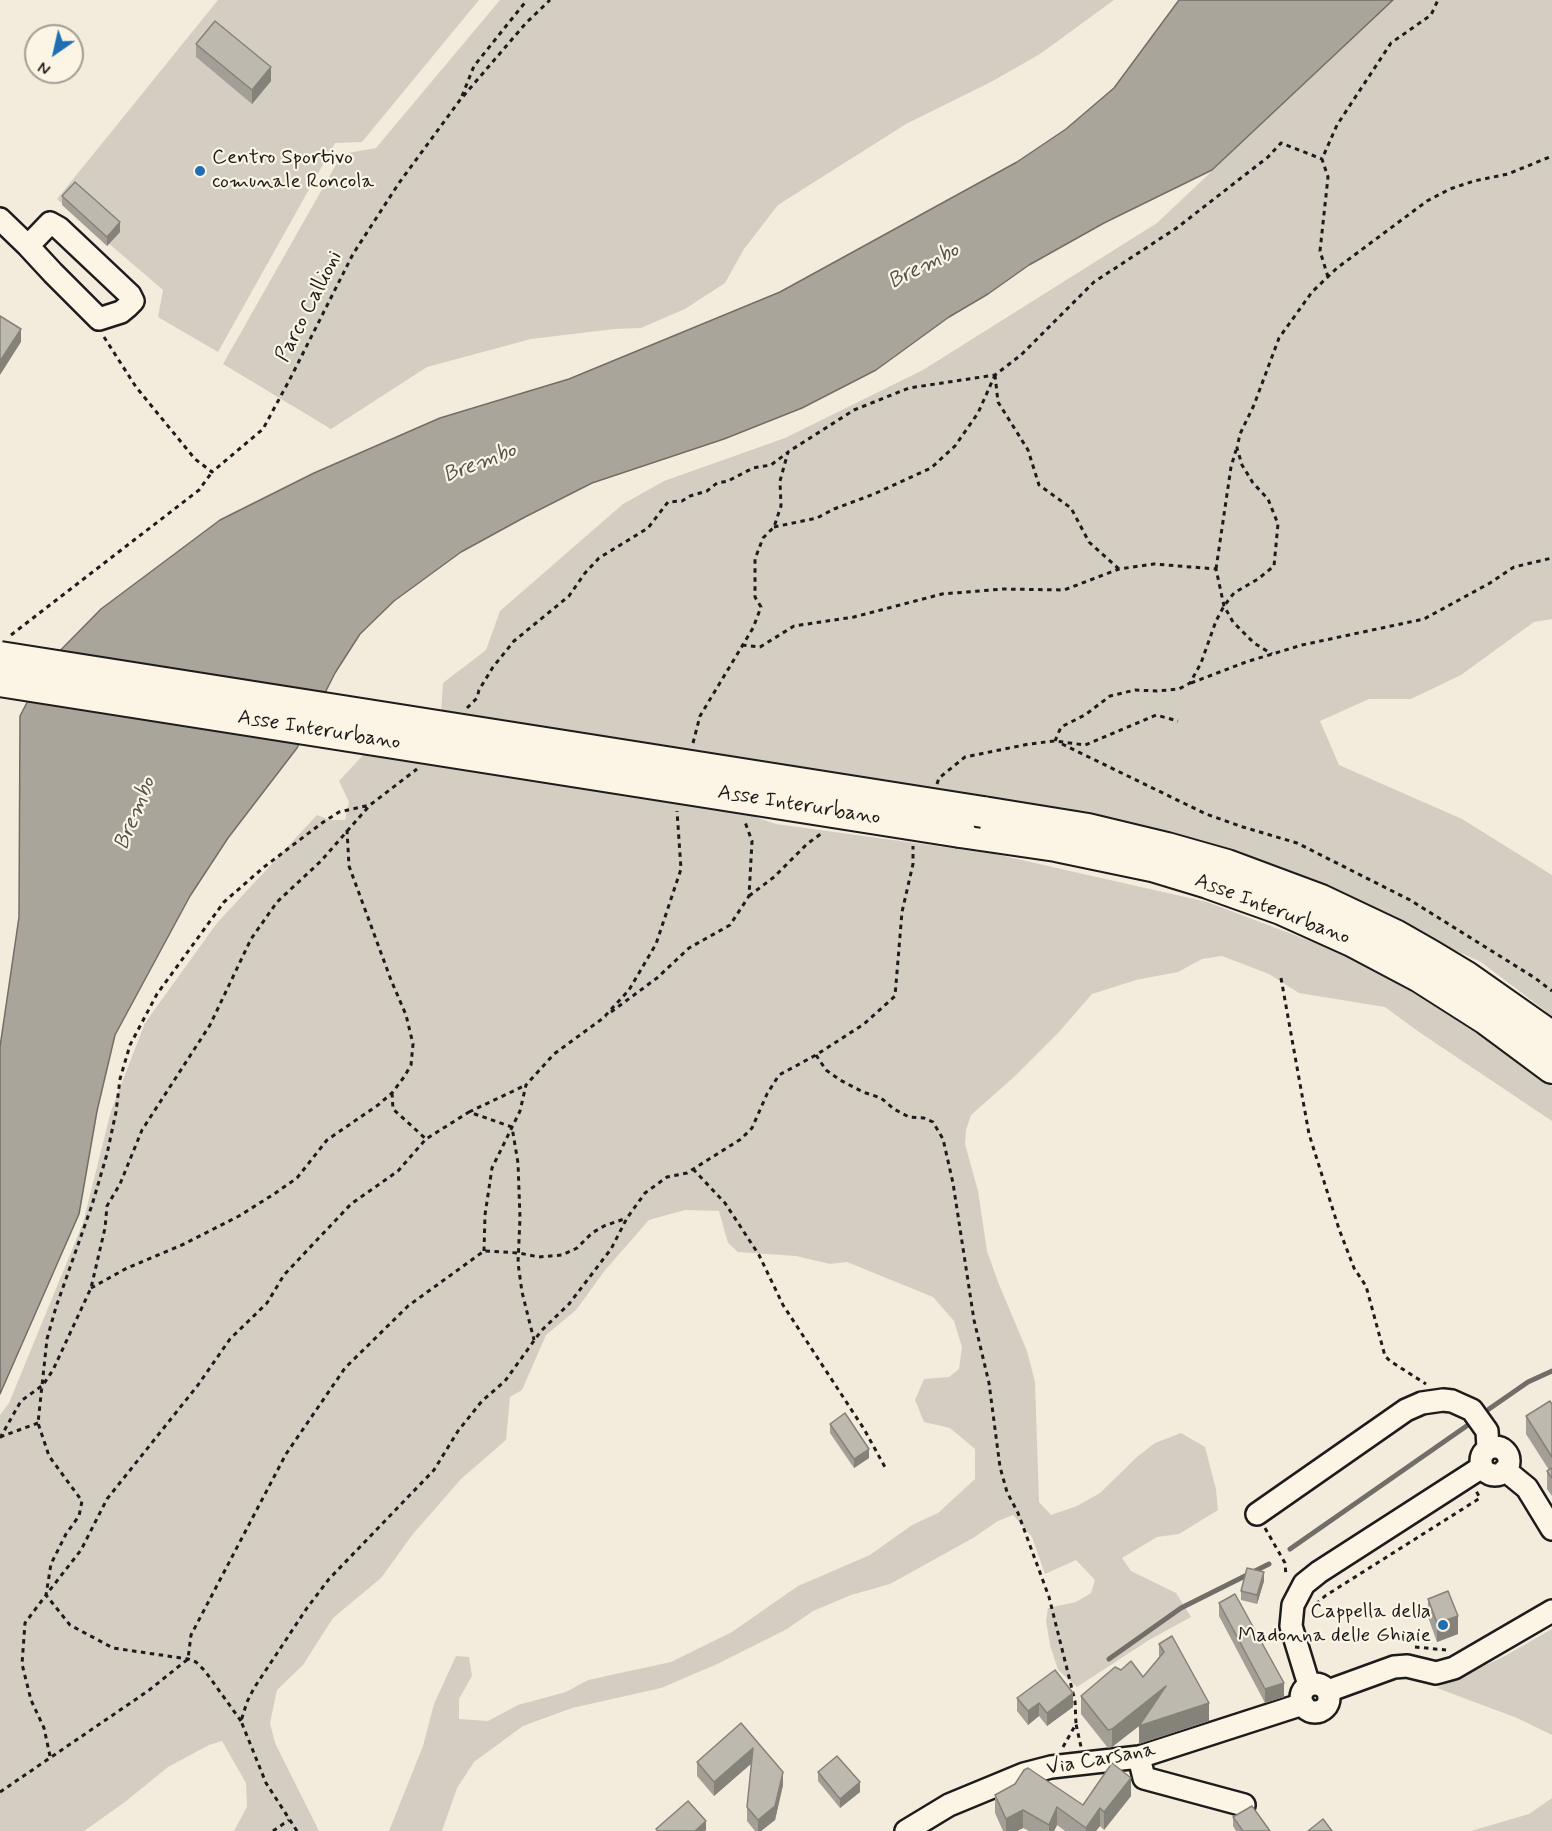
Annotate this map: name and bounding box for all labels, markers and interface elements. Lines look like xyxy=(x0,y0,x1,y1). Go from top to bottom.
north arrow xyxy=(24,24,84,84)
text: N xyxy=(34,56,55,79)
place label: Centro Sportivo comunale Roncola xyxy=(212,146,374,196)
marker: Centro Sportivo comunale Roncola xyxy=(193,164,207,178)
water label: Brembo xyxy=(884,238,964,296)
street label: Parco Callioni xyxy=(271,247,349,367)
water label: Brembo xyxy=(440,438,520,490)
street label: Asse Interurbano xyxy=(236,706,402,756)
water label: Brembo xyxy=(110,774,162,854)
street label: Asse Interurbano xyxy=(716,781,882,831)
street label: Asse Interurbano xyxy=(1191,869,1353,951)
place label: Cappella della Madonna delle Ghiaie xyxy=(1238,1600,1431,1650)
marker: Cappella della Madonna delle Ghiaie xyxy=(1436,1618,1450,1632)
street label: Via Carsana xyxy=(1044,1738,1158,1782)

